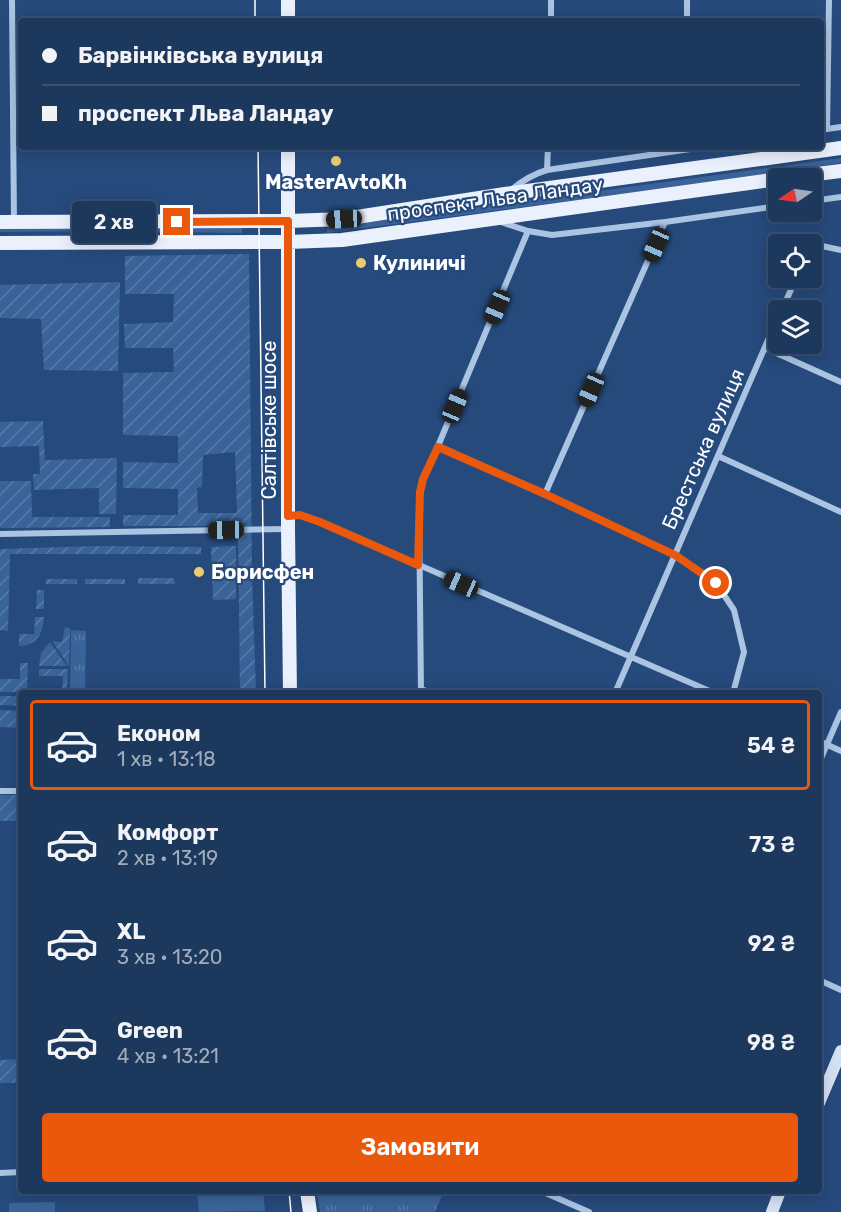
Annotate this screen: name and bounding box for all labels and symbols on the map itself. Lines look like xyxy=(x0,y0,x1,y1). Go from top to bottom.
marker: MasterAvtoKh xyxy=(329,154,343,168)
north arrow xyxy=(768,168,822,222)
place label: MasterAvtoKh xyxy=(265,170,407,194)
street label: проспект Льва Ландау xyxy=(385,172,605,226)
callout: 2 хв xyxy=(72,201,156,243)
route end xyxy=(163,208,190,235)
car xyxy=(326,209,362,229)
car xyxy=(640,225,672,265)
place label: Кулиничі xyxy=(373,251,466,275)
marker: Кулиничі xyxy=(354,256,368,270)
car xyxy=(482,287,512,327)
street label: Салтівське шосе xyxy=(257,340,281,500)
street label: Брестська вулиця xyxy=(657,365,749,533)
car xyxy=(575,370,607,410)
car xyxy=(440,386,470,426)
car xyxy=(208,521,244,539)
place label: Борисфен xyxy=(211,560,314,584)
marker: Борисфен xyxy=(192,565,206,579)
car xyxy=(441,568,481,600)
route start xyxy=(702,569,729,596)

